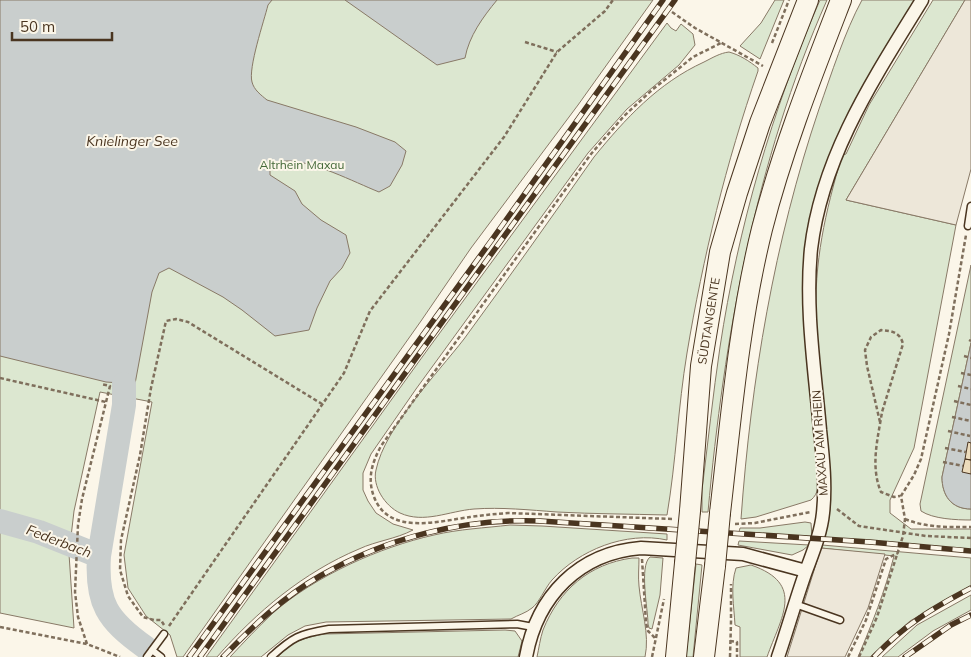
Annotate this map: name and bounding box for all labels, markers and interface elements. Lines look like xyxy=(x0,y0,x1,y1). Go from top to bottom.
scale bar xyxy=(12,10,112,42)
text: 50 m xyxy=(20,17,55,36)
water label: Knielinger See xyxy=(86,132,178,150)
park label: Altrhein Maxau xyxy=(260,157,344,172)
street label: SÜDTANGENTE xyxy=(694,276,723,365)
street label: MAXAU AM RHEIN xyxy=(808,390,831,496)
water label: Federbach xyxy=(24,520,94,562)

